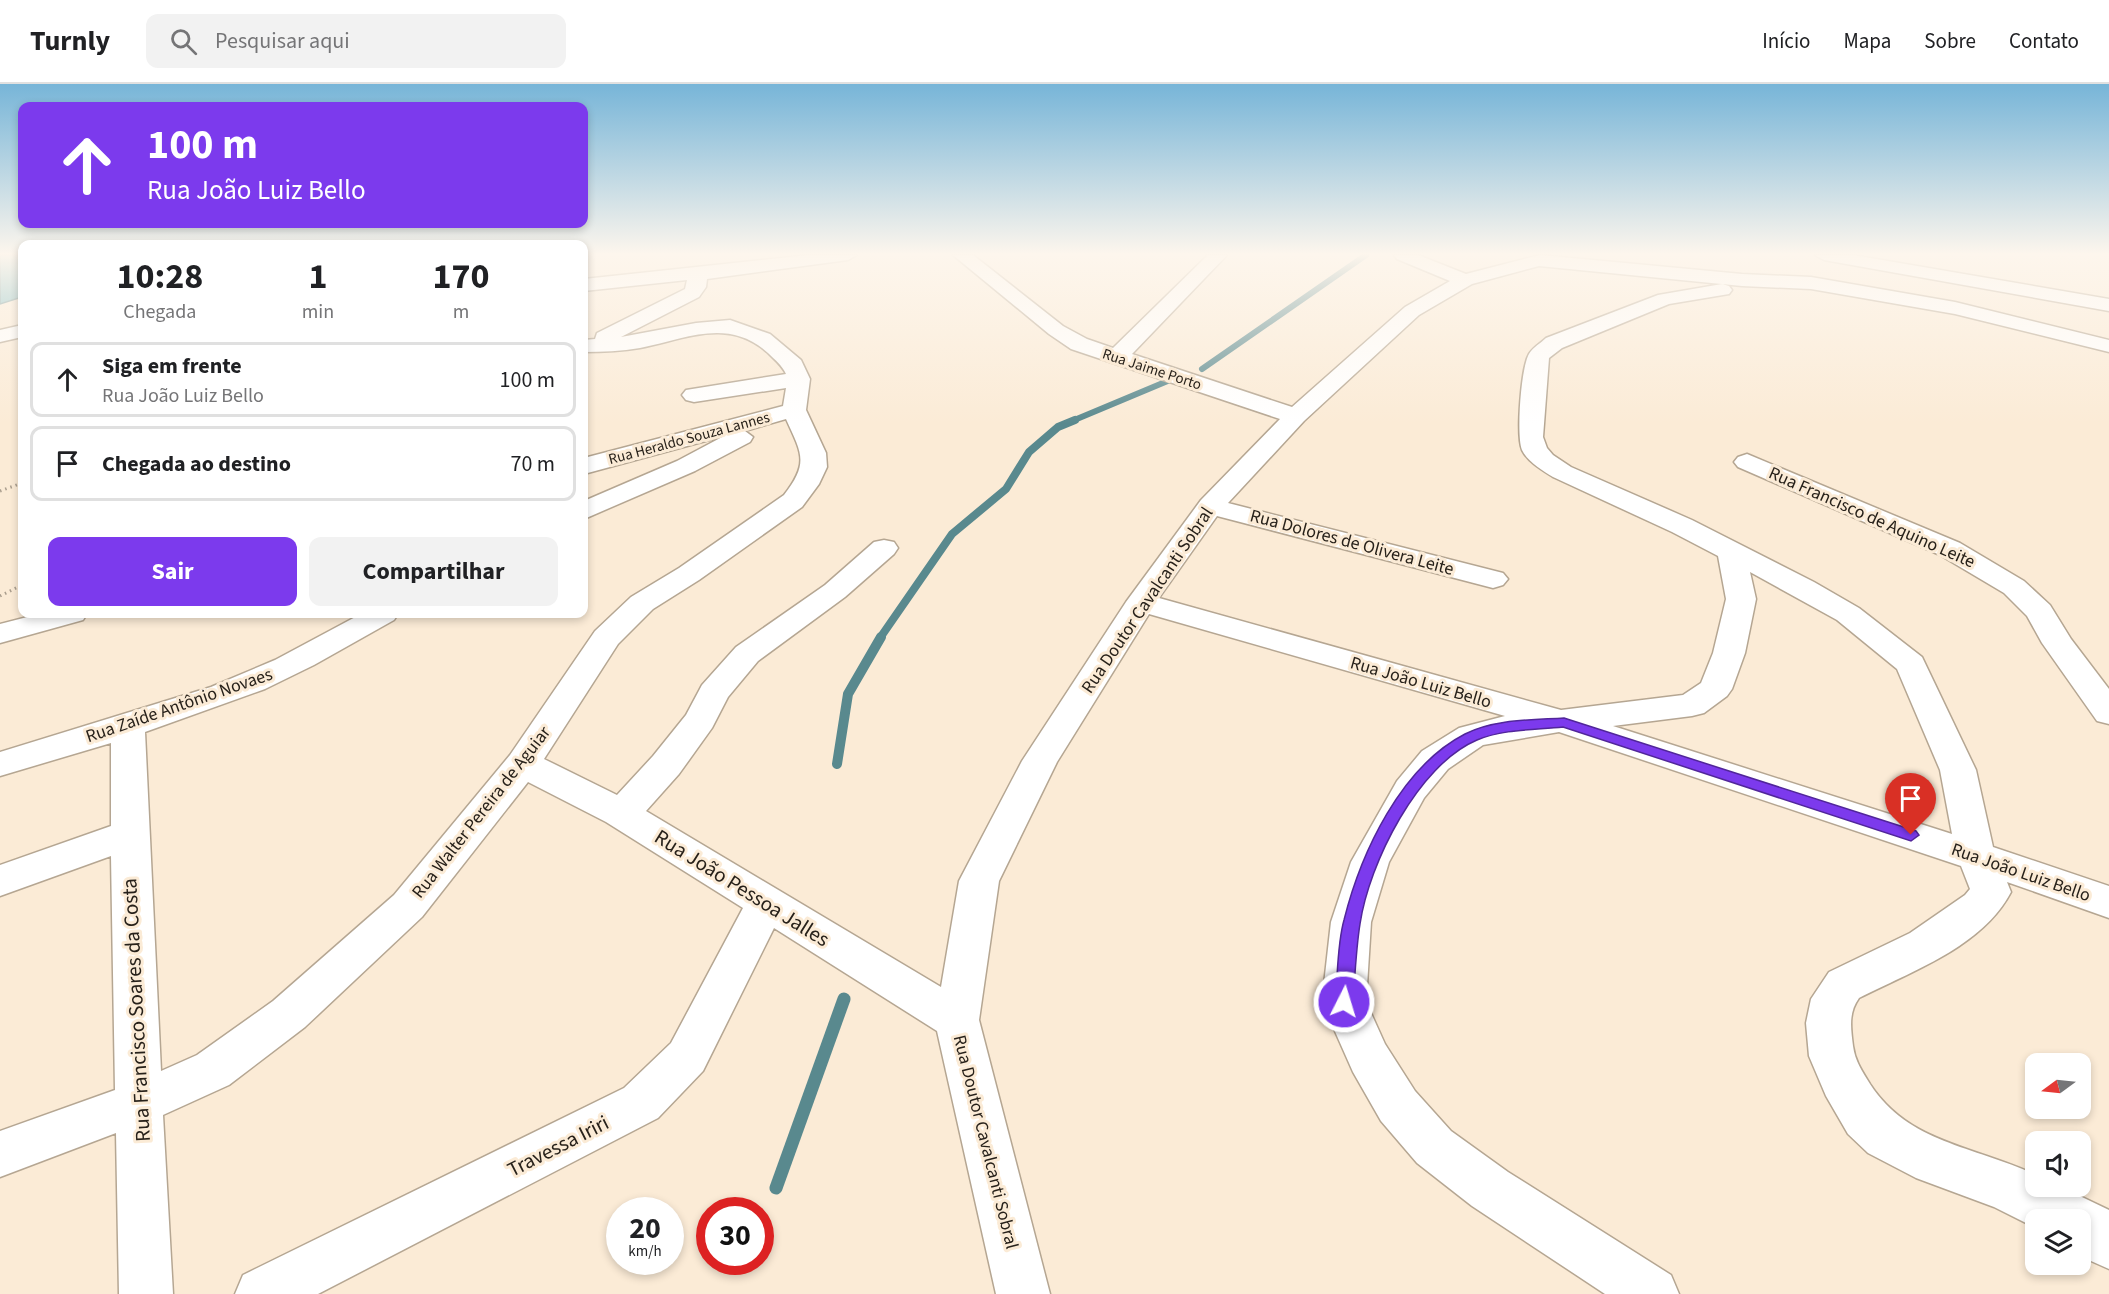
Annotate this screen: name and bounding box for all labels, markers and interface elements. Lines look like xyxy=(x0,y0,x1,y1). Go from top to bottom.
search box xyxy=(146,14,566,68)
text: Turnly xyxy=(30,21,110,61)
icon: search xyxy=(167,25,200,58)
text: Pesquisar aqui xyxy=(215,25,350,57)
text: Início xyxy=(1762,26,1810,56)
text: Mapa xyxy=(1843,26,1891,56)
text: Sobre xyxy=(1924,26,1976,56)
text: Contato xyxy=(2009,26,2079,56)
text: 100 m xyxy=(147,115,258,175)
icon: ahead xyxy=(48,126,126,204)
text: Rua João Luiz Bello xyxy=(147,171,366,210)
text: 10:28 xyxy=(116,251,203,302)
text: 1 xyxy=(308,251,327,302)
text: 170 xyxy=(433,251,490,302)
text: Chegada xyxy=(123,298,196,326)
text: min xyxy=(302,298,334,326)
text: m xyxy=(453,298,469,326)
street label: Rua Jaime Porto xyxy=(1100,344,1204,395)
text: Siga em frente xyxy=(102,350,242,382)
icon: ahead xyxy=(51,363,84,396)
text: 100 m xyxy=(500,364,555,396)
text: Rua João Luiz Bello xyxy=(102,382,264,410)
street label: Rua Heraldo Souza Lannes xyxy=(606,407,772,470)
icon: arrive xyxy=(51,447,84,480)
text: Chegada ao destino xyxy=(102,448,291,480)
text: 70 m xyxy=(510,448,555,480)
street label: Rua Francisco de Aquino Leite xyxy=(1765,461,1979,574)
street label: Rua Doutor Cavalcanti Sobral xyxy=(1076,502,1219,698)
street label: Rua Dolores de Olivera Leite xyxy=(1247,503,1457,582)
button: Sair xyxy=(48,537,297,606)
button: Compartilhar xyxy=(309,537,558,606)
street label: Rua João Luiz Bello xyxy=(1347,650,1494,715)
street label: Rua Zaíde Antônio Novaes xyxy=(82,662,276,749)
street label: Rua Walter Pereira de Aguiar xyxy=(406,720,557,904)
pin xyxy=(1885,773,1936,835)
icon: arrive xyxy=(1894,782,1927,815)
street label: Rua João Pessoa Jalles xyxy=(649,822,835,954)
street label: Rua João Luiz Bello xyxy=(1948,837,2094,908)
street label: Rua Francisco Soares da Costa xyxy=(114,877,158,1143)
position arrow xyxy=(1312,970,1376,1034)
street label: Rua Doutor Cavalcanti Sobral xyxy=(947,1033,1024,1252)
north arrow xyxy=(2025,1053,2091,1119)
map controls xyxy=(2025,1053,2091,1275)
street label: Travessa Iriri xyxy=(502,1108,614,1184)
button: sound xyxy=(2025,1131,2091,1197)
speed limit sign: 30 xyxy=(696,1197,774,1275)
text: 20 xyxy=(629,1207,661,1250)
button: layers xyxy=(2025,1209,2091,1275)
text: km/h xyxy=(628,1241,662,1262)

